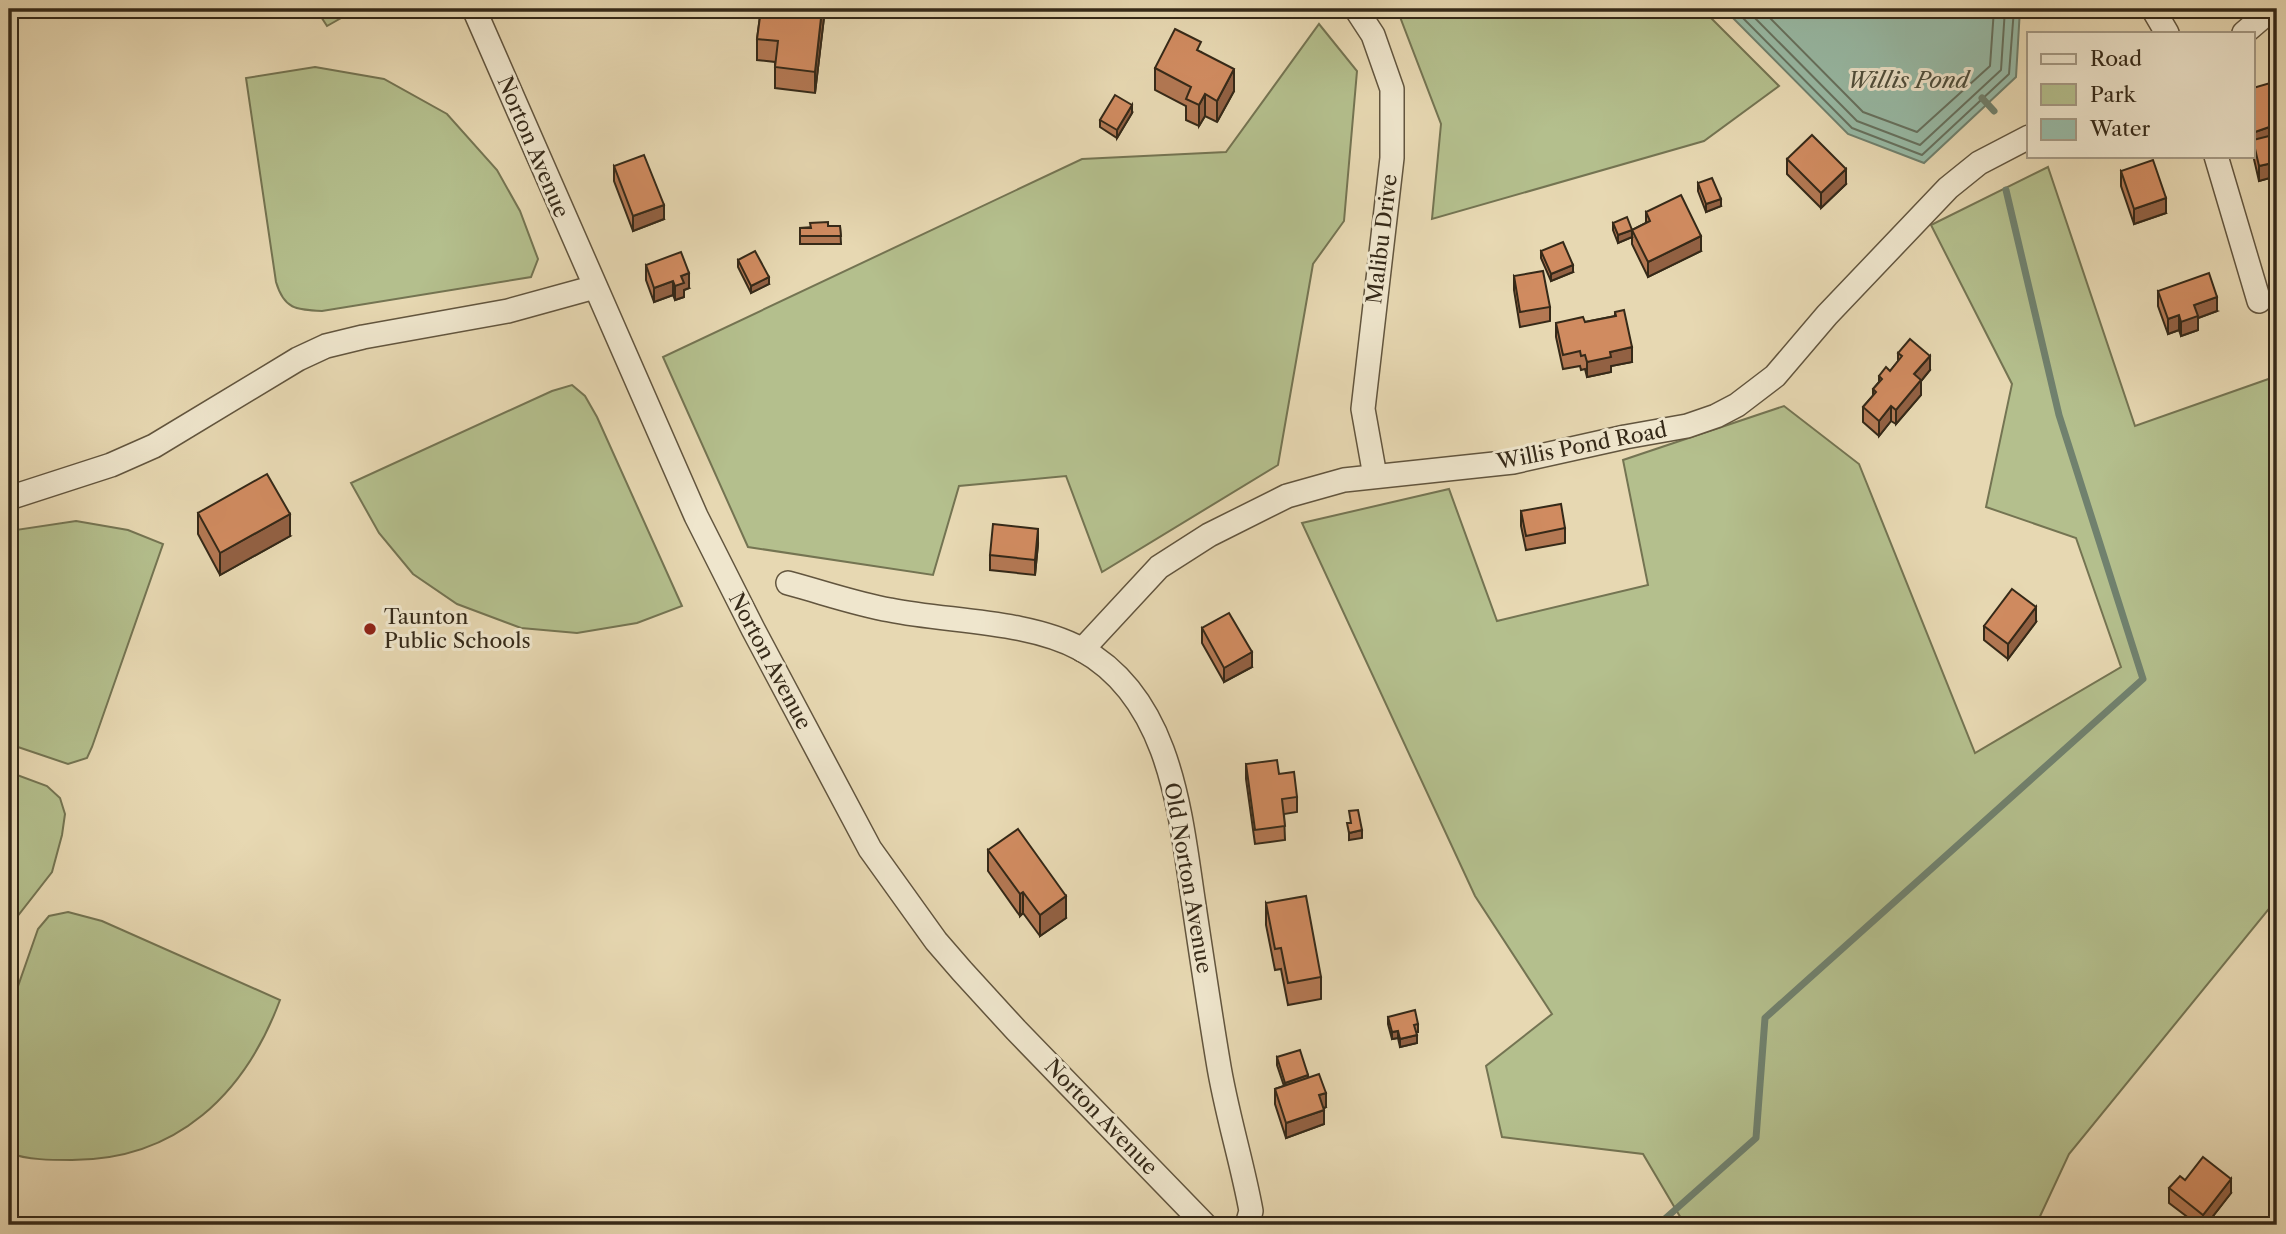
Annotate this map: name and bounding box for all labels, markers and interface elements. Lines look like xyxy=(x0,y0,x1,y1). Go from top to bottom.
legend xyxy=(2027,32,2254,158)
text: Road xyxy=(2090,46,2142,71)
water label: Willis Pond xyxy=(1847,66,1971,94)
street label: Norton Avenue xyxy=(492,72,575,221)
text: Park xyxy=(2090,82,2136,107)
text: Water xyxy=(2089,116,2150,141)
street label: Malibu Drive xyxy=(1361,173,1402,305)
street label: Willis Pond Road xyxy=(1494,417,1669,474)
street label: Norton Avenue xyxy=(724,588,817,733)
place label: Taunton Public Schools xyxy=(384,604,531,653)
marker: Taunton Public Schools xyxy=(362,621,378,637)
street label: Old Norton Avenue xyxy=(1159,781,1218,975)
street label: Norton Avenue xyxy=(1040,1054,1163,1180)

